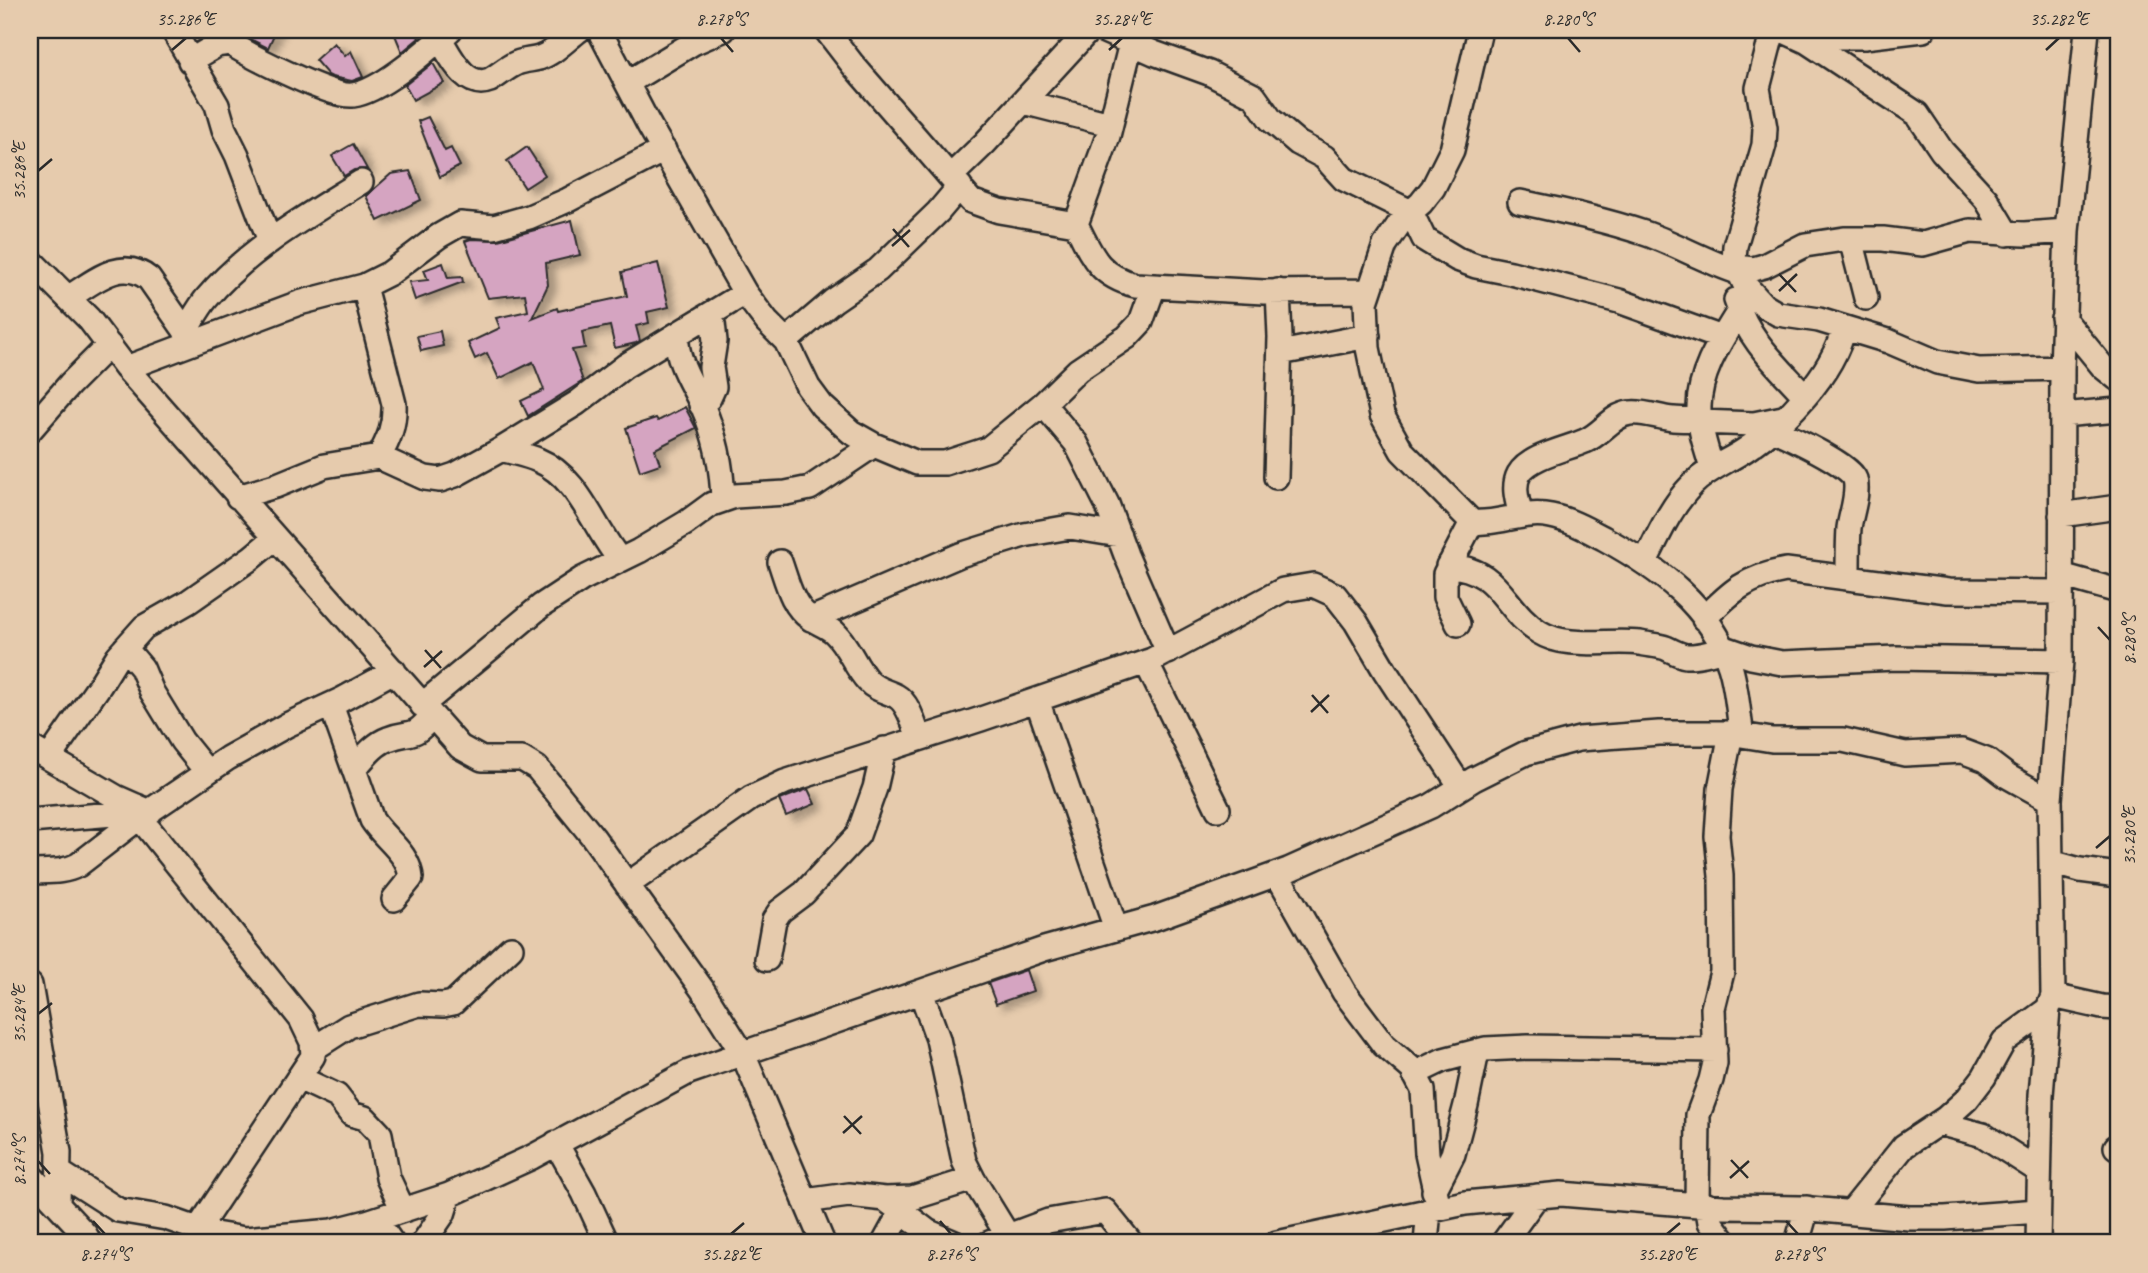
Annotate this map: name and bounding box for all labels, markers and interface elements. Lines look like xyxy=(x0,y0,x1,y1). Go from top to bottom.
text: 35.286°E xyxy=(157,8,218,30)
text: 8.278°S xyxy=(696,8,749,30)
text: 35.284°E xyxy=(1093,8,1154,30)
text: 8.280°S xyxy=(1543,8,1596,30)
text: 35.282°E xyxy=(2030,8,2091,30)
text: 35.286°E xyxy=(8,139,30,200)
text: 8.280°S xyxy=(2118,612,2140,665)
text: 35.280°E xyxy=(2118,804,2140,865)
text: 35.284°E xyxy=(8,982,30,1043)
text: 8.274°S xyxy=(8,1133,30,1186)
text: 8.274°S xyxy=(80,1243,133,1265)
text: 35.282°E xyxy=(702,1243,763,1265)
text: 8.276°S xyxy=(926,1243,979,1265)
text: 35.280°E xyxy=(1638,1243,1699,1265)
text: 8.278°S xyxy=(1773,1243,1826,1265)

